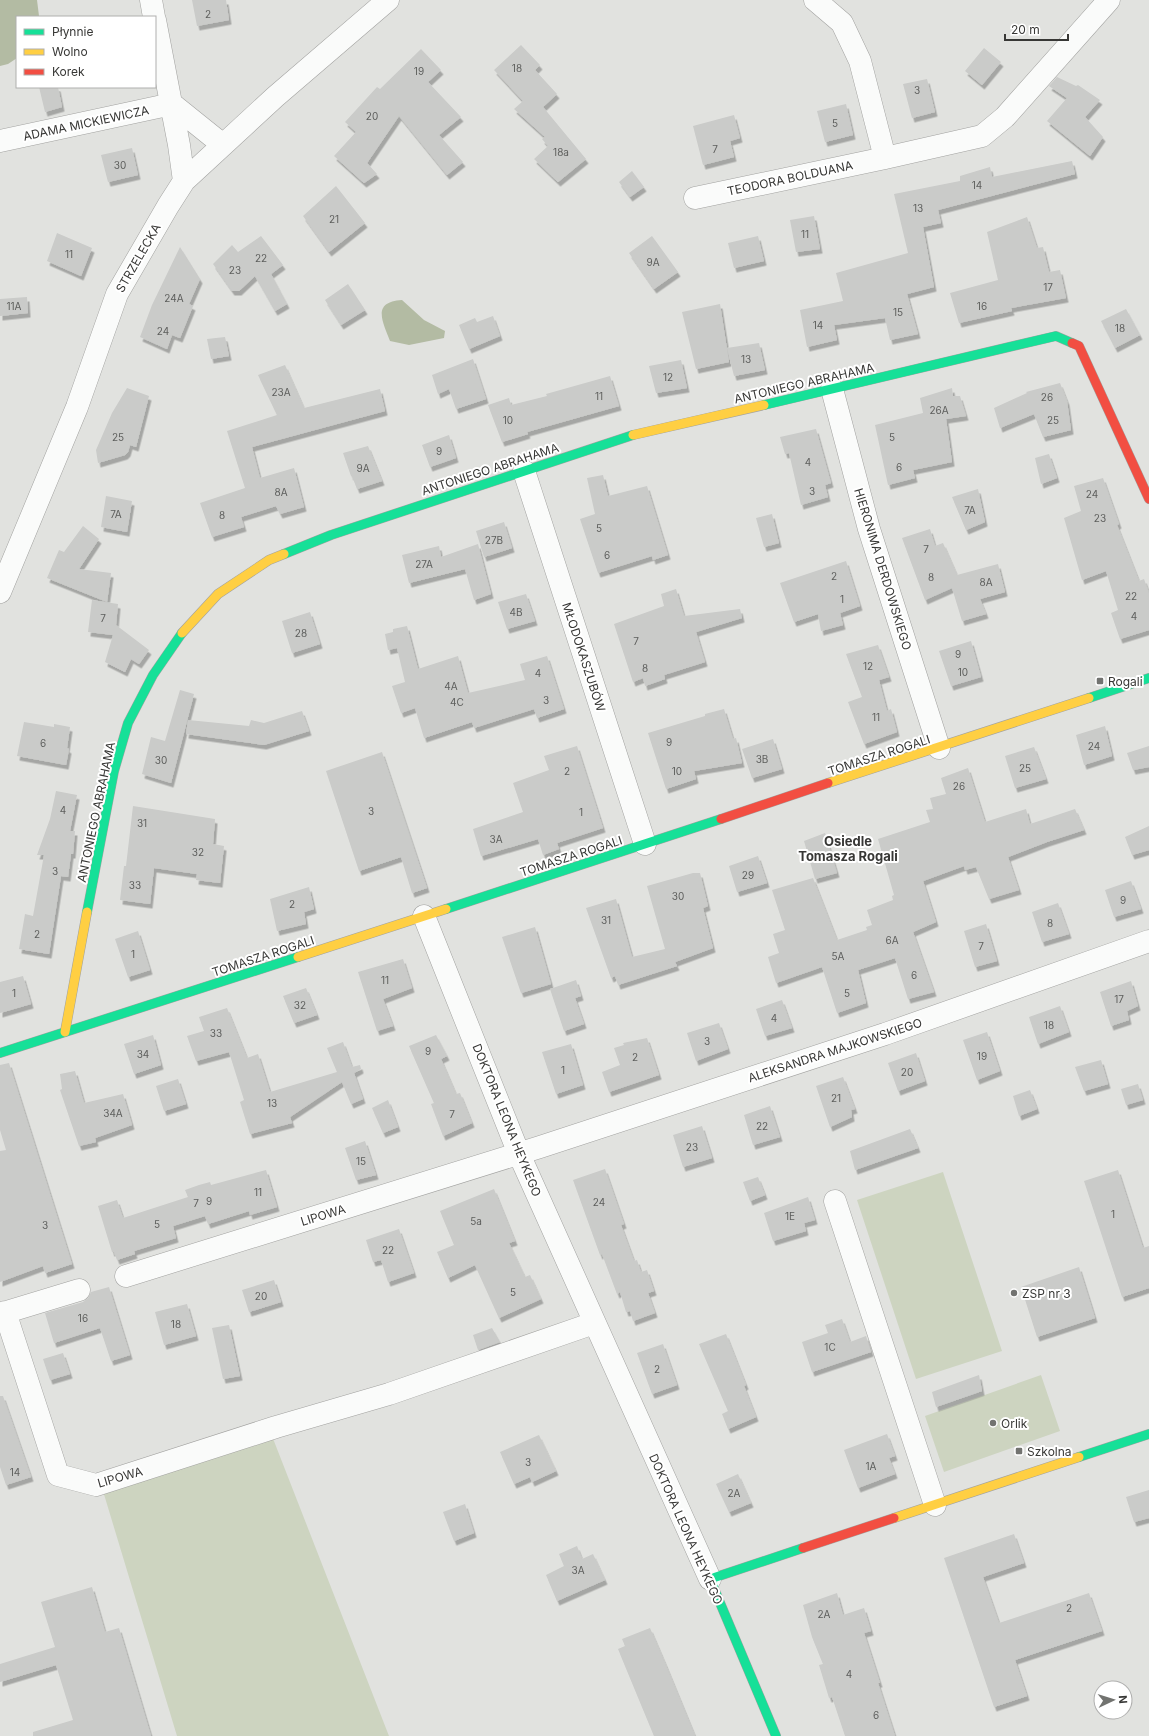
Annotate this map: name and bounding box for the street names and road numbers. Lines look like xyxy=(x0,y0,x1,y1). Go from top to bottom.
street label: ADAMA MICKIEWICZA xyxy=(22,102,150,144)
street label: TEODORA BOLDUANA xyxy=(726,157,854,199)
street label: STRZELECKA xyxy=(112,221,164,295)
street label: ANTONIEGO ABRAHAMA xyxy=(732,360,876,406)
street label: ANTONIEGO ABRAHAMA xyxy=(420,440,560,498)
street label: HIERONIMA DERDOWSKIEGO xyxy=(851,486,915,652)
street label: MŁODOKASZUBÓW xyxy=(559,600,609,714)
street label: TOMASZA ROGALI xyxy=(826,731,932,779)
street label: ANTONIEGO ABRAHAMA xyxy=(74,740,118,884)
street label: TOMASZA ROGALI xyxy=(518,832,624,880)
street label: TOMASZA ROGALI xyxy=(210,932,316,980)
street label: ALEKSANDRA MAJKOWSKIEGO xyxy=(746,1015,924,1085)
street label: DOKTORA LEONA HEYKEGO xyxy=(469,1041,545,1199)
street label: LIPOWA xyxy=(299,1201,347,1229)
street label: DOKTORA LEONA HEYKEGO xyxy=(646,1451,726,1607)
street label: LIPOWA xyxy=(96,1463,144,1491)

